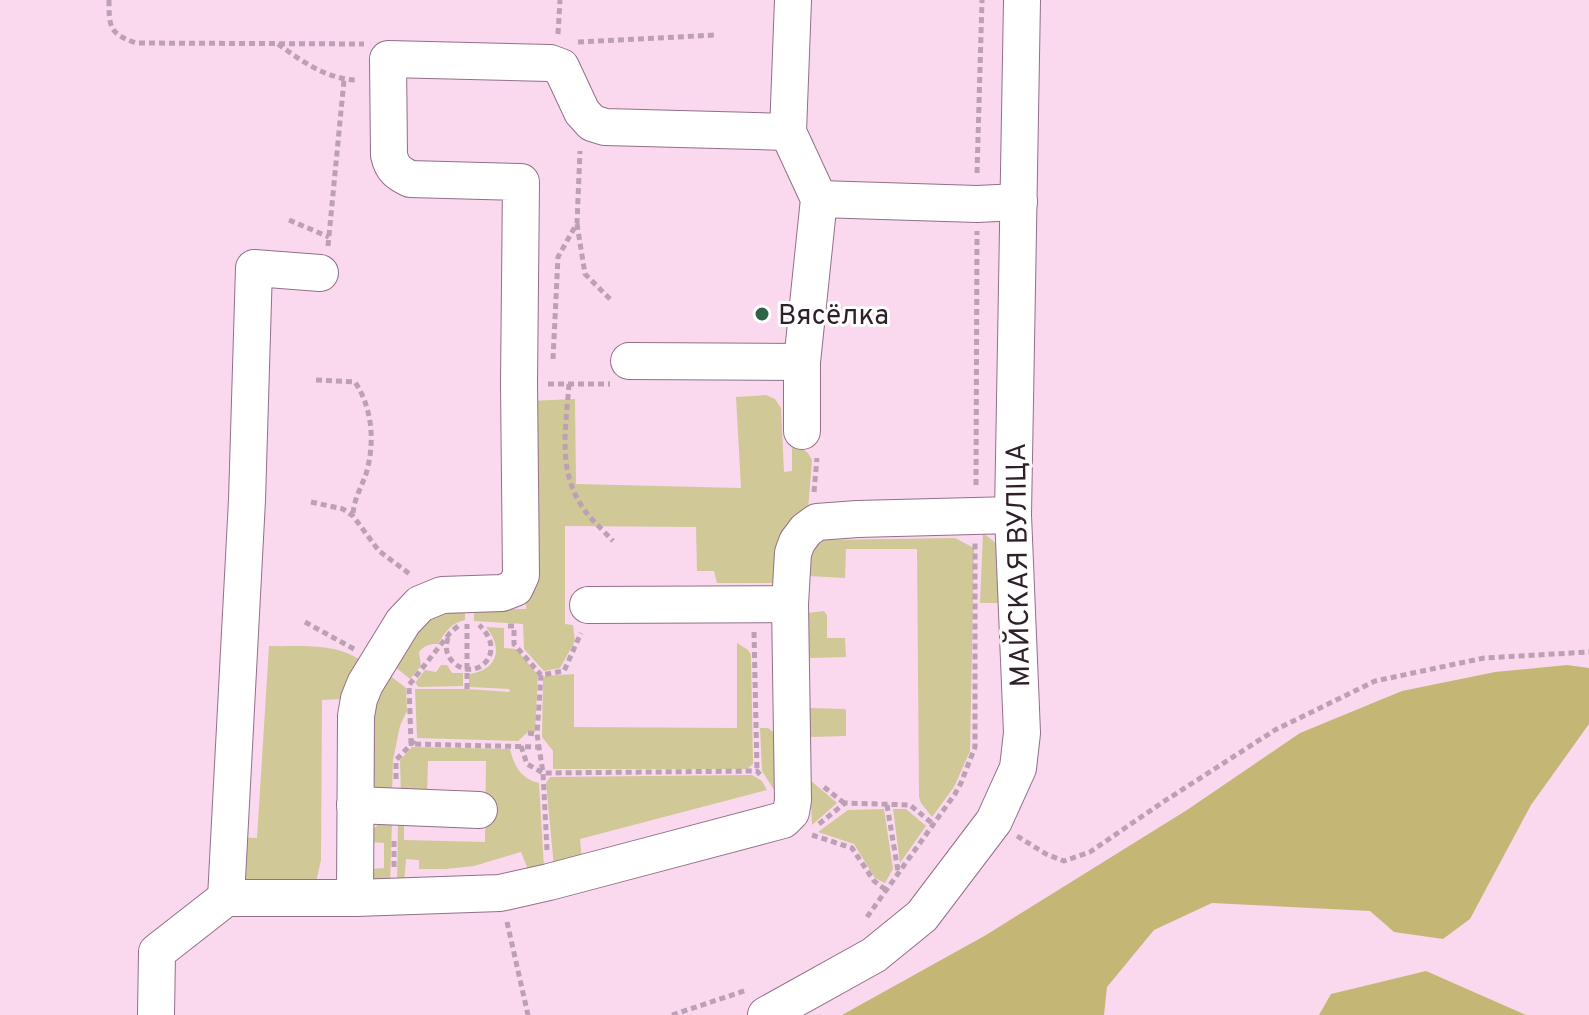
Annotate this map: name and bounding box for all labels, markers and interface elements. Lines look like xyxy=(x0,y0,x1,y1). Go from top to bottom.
place label: Вясёлка xyxy=(778,299,889,335)
marker: Вясёлка xyxy=(753,305,771,323)
street label: МАЙСКАЯ ВУЛІЦА xyxy=(998,442,1040,688)

